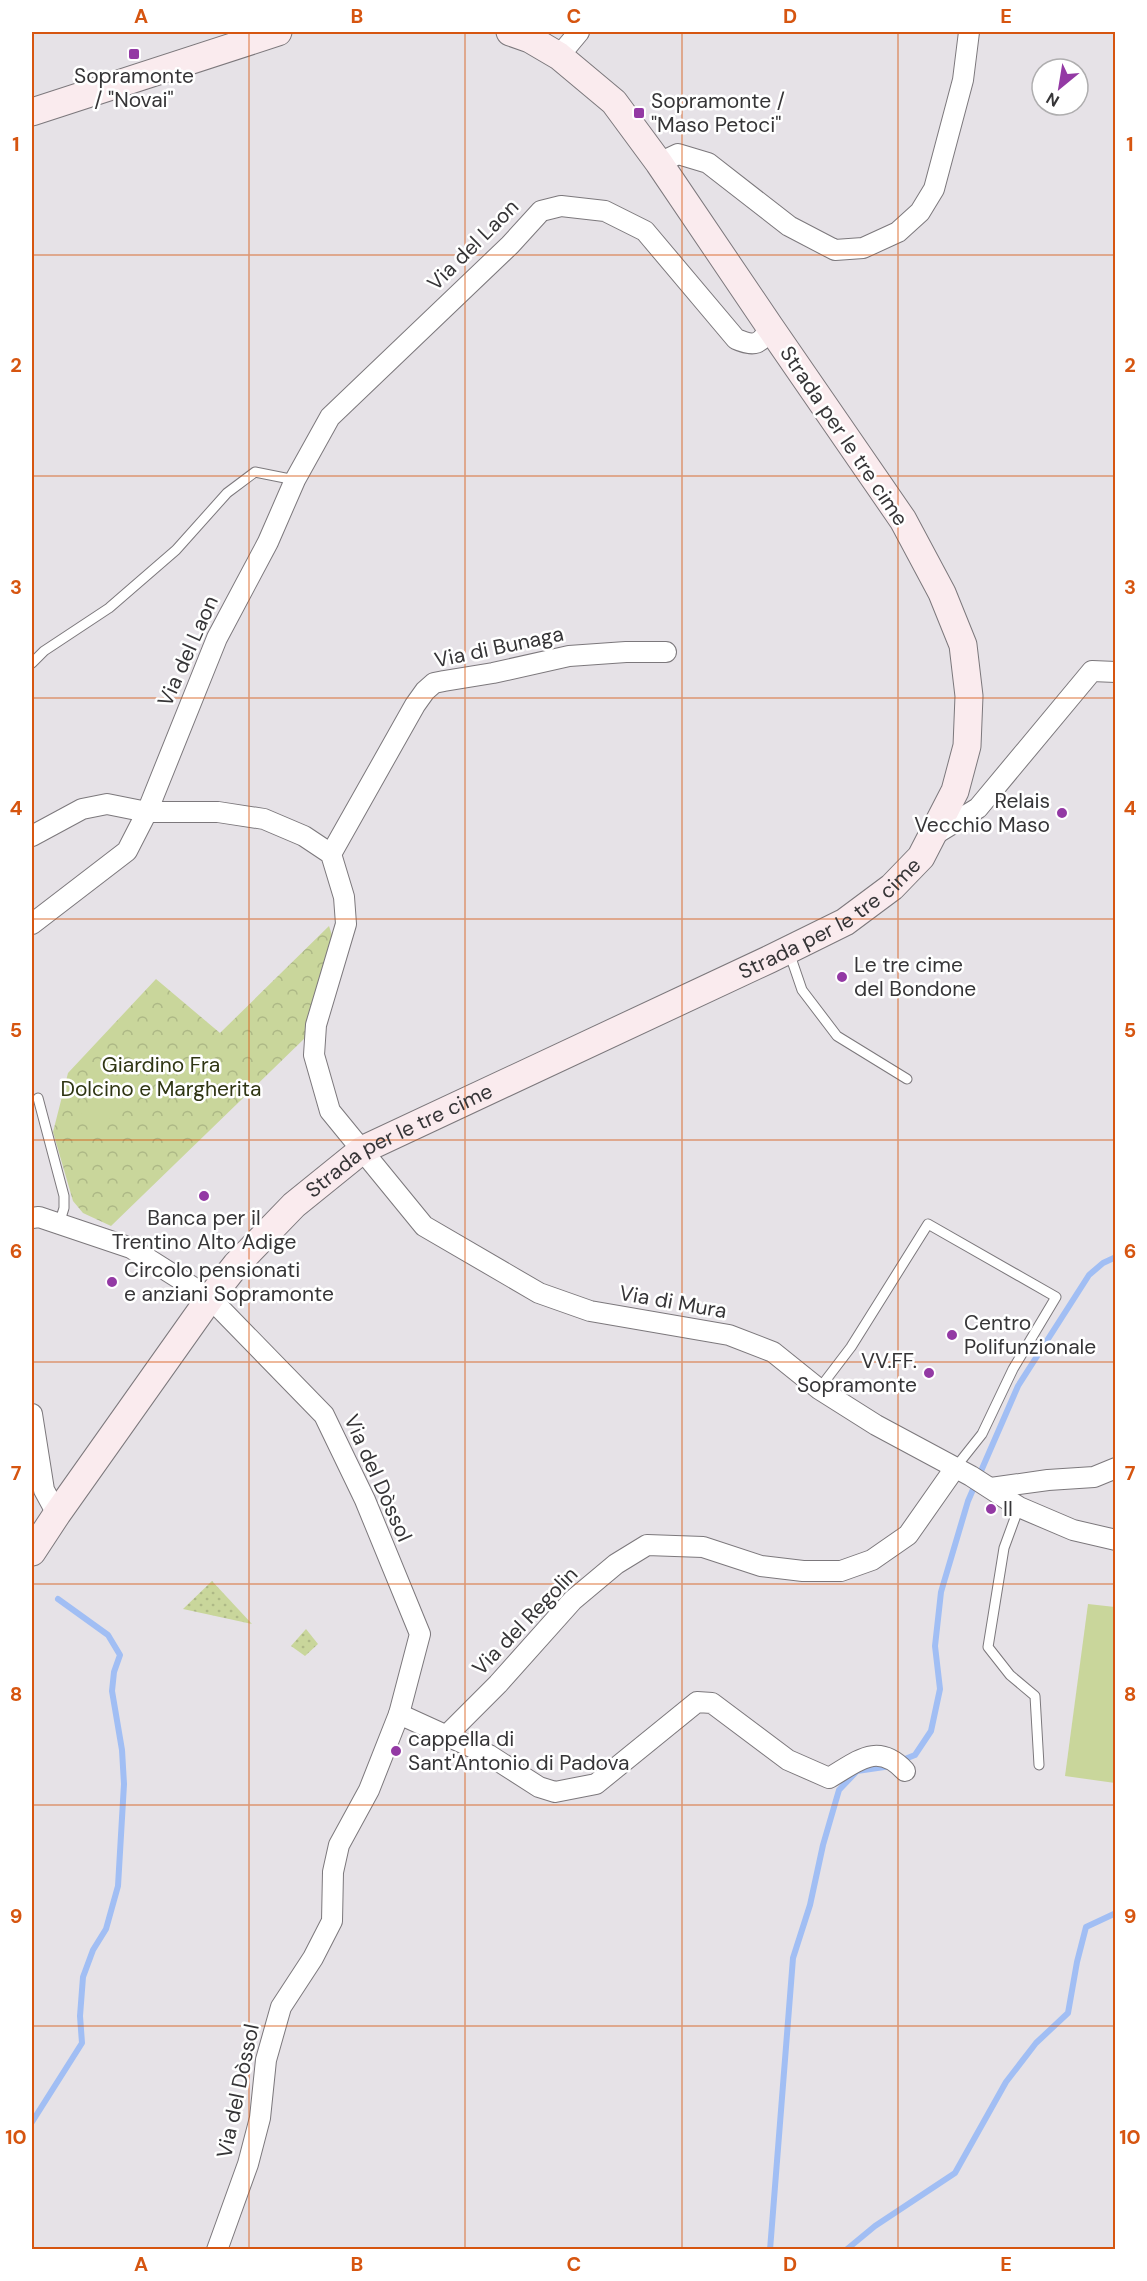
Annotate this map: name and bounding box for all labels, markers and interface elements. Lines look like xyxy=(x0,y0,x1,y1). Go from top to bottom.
text: A xyxy=(134,3,148,29)
text: B xyxy=(351,3,363,29)
text: C xyxy=(567,3,581,29)
text: D xyxy=(783,3,797,29)
text: E xyxy=(1000,3,1012,29)
marker: Sopramonte / "Novai" xyxy=(127,47,141,61)
north arrow xyxy=(1030,57,1090,117)
place label: Sopramonte / "Novai" xyxy=(74,62,194,114)
place label: Sopramonte / "Maso Petoci" xyxy=(651,87,785,139)
text: N xyxy=(1042,88,1063,112)
marker: Sopramonte / "Maso Petoci" xyxy=(632,106,646,120)
text: 1 xyxy=(12,131,20,157)
text: 1 xyxy=(1126,131,1134,157)
street label: Via del Laon xyxy=(421,193,525,297)
street label: Strada per le tre cime xyxy=(773,341,915,531)
text: 2 xyxy=(10,352,22,378)
text: 2 xyxy=(1124,352,1136,378)
text: 3 xyxy=(10,574,22,600)
text: 3 xyxy=(1124,574,1136,600)
street label: Via del Laon xyxy=(151,591,225,711)
street label: Via di Bunaga xyxy=(432,620,566,674)
place label: Relais Vecchio Maso xyxy=(914,787,1050,839)
text: 4 xyxy=(10,795,23,821)
text: 4 xyxy=(1124,795,1137,821)
marker: Relais Vecchio Maso xyxy=(1055,806,1069,820)
street label: Strada per le tre cime xyxy=(734,851,927,986)
place label: Le tre cime del Bondone xyxy=(854,951,976,1003)
marker: Le tre cime del Bondone xyxy=(835,970,849,984)
text: 5 xyxy=(10,1017,22,1043)
text: 5 xyxy=(1124,1017,1136,1043)
park label: Giardino Fra Dolcino e Margherita xyxy=(60,1051,262,1103)
street label: Strada per le tre cime xyxy=(300,1077,497,1204)
marker: Banca per il Trentino Alto Adige xyxy=(197,1189,211,1203)
place label: Banca per il Trentino Alto Adige xyxy=(112,1204,296,1256)
text: 6 xyxy=(10,1238,22,1264)
text: 6 xyxy=(1124,1238,1136,1264)
place label: Circolo pensionati e anziani Sopramonte xyxy=(124,1256,334,1308)
marker: Circolo pensionati e anziani Sopramonte xyxy=(105,1275,119,1289)
street label: Via di Mura xyxy=(617,1279,729,1325)
place label: Centro Polifunzionale xyxy=(964,1309,1096,1361)
marker: Centro Polifunzionale xyxy=(945,1328,959,1342)
place label: VV.FF. Sopramonte xyxy=(797,1347,917,1399)
marker: VV.FF. Sopramonte xyxy=(922,1366,936,1380)
street label: Via del Dòssol xyxy=(337,1410,419,1546)
text: 7 xyxy=(11,1460,22,1486)
text: 7 xyxy=(1125,1460,1136,1486)
place label: II xyxy=(1003,1495,1013,1523)
marker: II xyxy=(984,1502,998,1516)
street label: Via del Regolin xyxy=(466,1561,584,1681)
text: 8 xyxy=(10,1681,22,1707)
text: 8 xyxy=(1124,1681,1136,1707)
place label: cappella di Sant'Antonio di Padova xyxy=(408,1725,629,1777)
marker: cappella di Sant'Antonio di Padova xyxy=(389,1744,403,1758)
text: 9 xyxy=(10,1903,22,1929)
text: 9 xyxy=(1124,1903,1136,1929)
street label: Via del Dòssol xyxy=(210,2021,266,2161)
text: 10 xyxy=(5,2124,27,2150)
text: 10 xyxy=(1119,2124,1141,2150)
text: A xyxy=(134,2251,148,2277)
text: B xyxy=(351,2251,363,2277)
text: C xyxy=(567,2251,581,2277)
text: D xyxy=(783,2251,797,2277)
text: E xyxy=(1000,2251,1012,2277)

